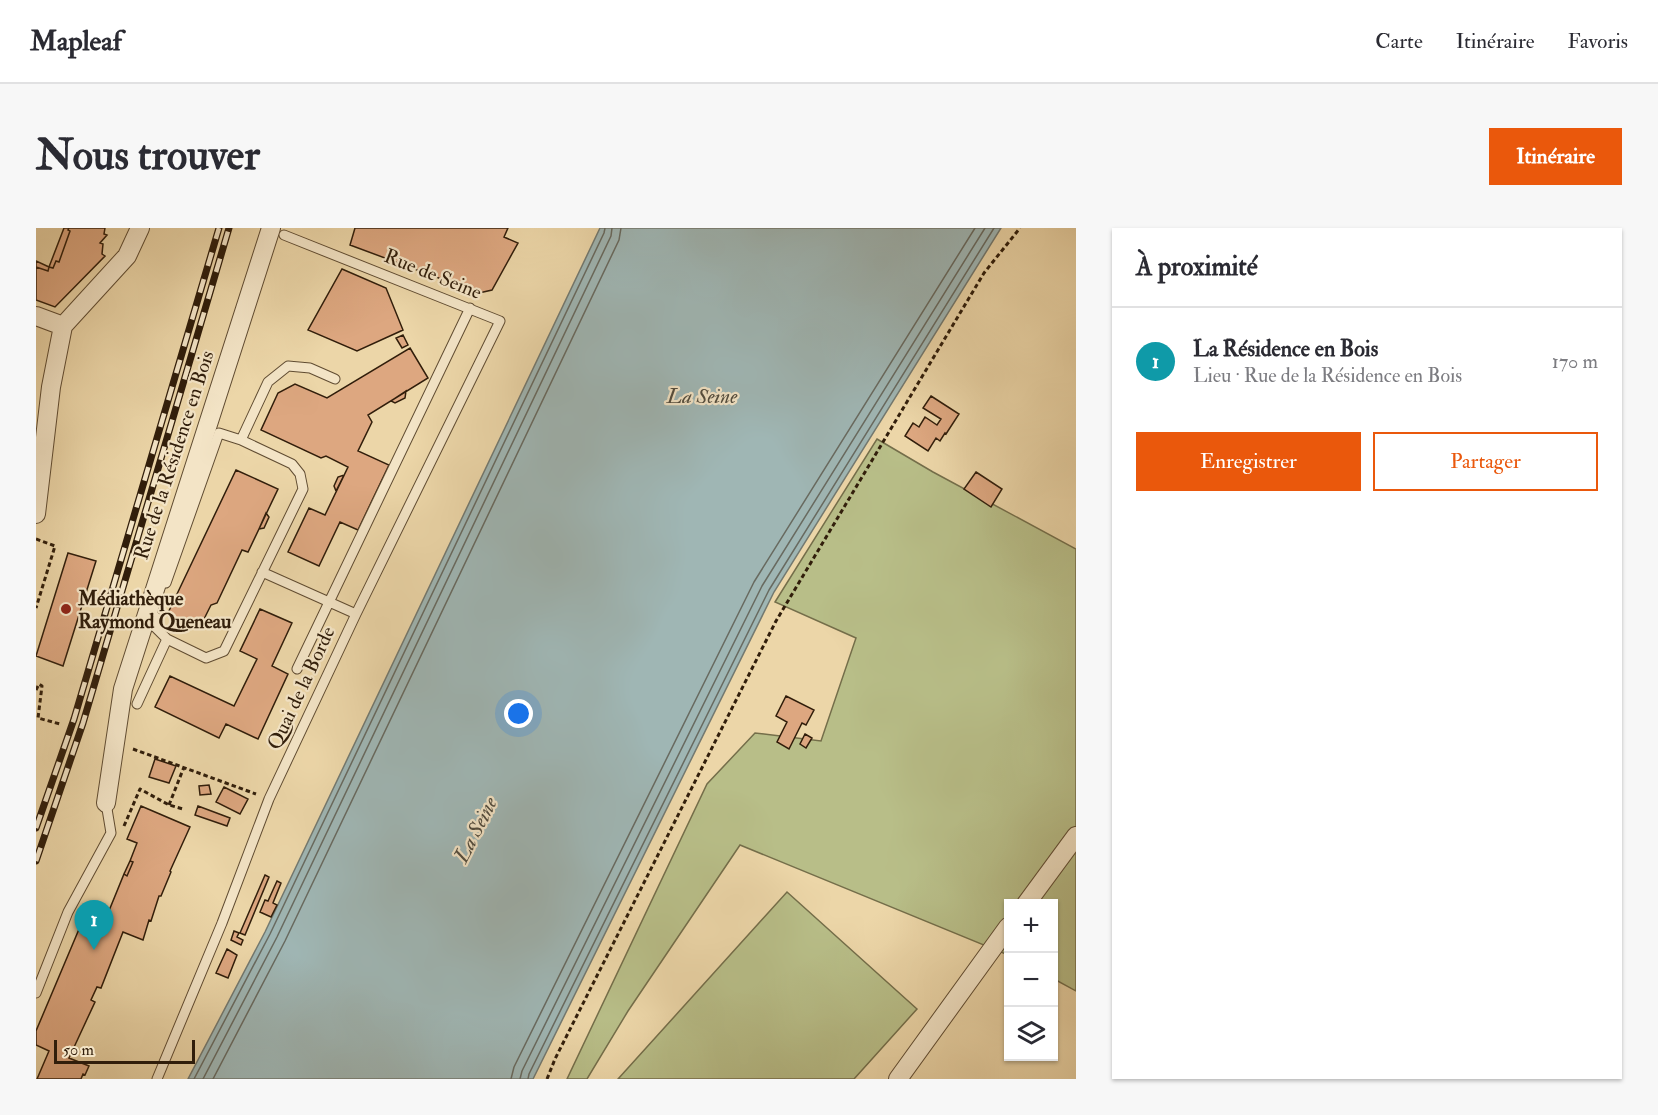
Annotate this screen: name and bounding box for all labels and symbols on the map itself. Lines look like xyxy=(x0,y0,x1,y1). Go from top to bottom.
street label: Rue de Seine xyxy=(381,243,485,305)
street label: Rue de la Résidence en Bois xyxy=(128,347,220,563)
water label: La Seine xyxy=(666,383,738,410)
place label: Médiathèque Raymond Queneau xyxy=(77,586,232,635)
marker: Médiathèque Raymond Queneau xyxy=(59,602,73,616)
street label: Quai de la Borde xyxy=(262,622,340,754)
your location xyxy=(504,699,533,728)
water label: La Seine xyxy=(448,792,504,868)
pin: 1 xyxy=(74,900,114,950)
scale bar xyxy=(54,1037,195,1064)

